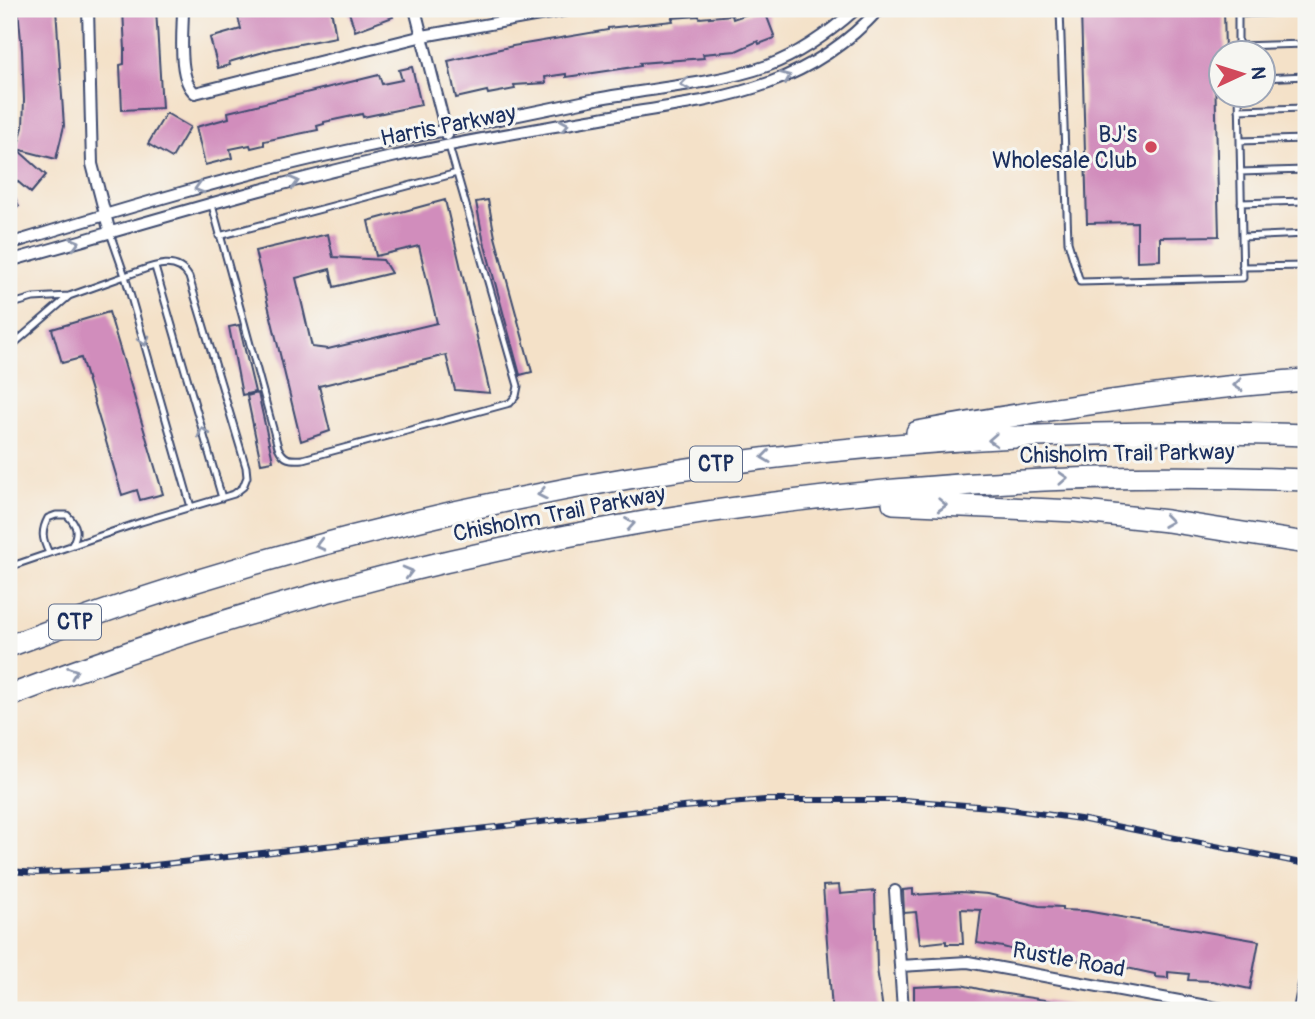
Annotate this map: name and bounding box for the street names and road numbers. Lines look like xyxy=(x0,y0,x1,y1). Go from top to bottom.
street label: Harris Parkway xyxy=(378,98,518,153)
street label: Chisholm Trail Parkway xyxy=(1019,437,1235,470)
road number: CTP xyxy=(690,447,742,482)
street label: Chisholm Trail Parkway xyxy=(451,479,668,548)
road number: CTP xyxy=(49,604,101,640)
street label: Rustle Road xyxy=(1010,935,1128,984)

